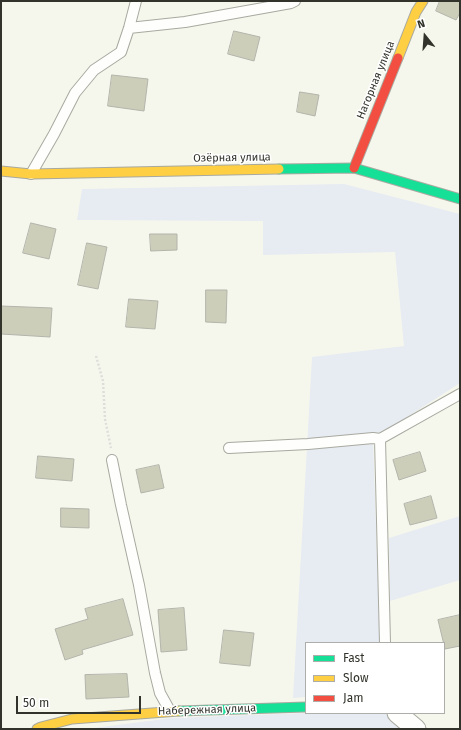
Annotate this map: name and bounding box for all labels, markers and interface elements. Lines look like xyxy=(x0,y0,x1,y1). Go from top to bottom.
north arrow xyxy=(405,16,445,56)
text: N xyxy=(416,17,427,31)
street label: Нагорная улица xyxy=(354,39,398,121)
street label: Озёрная улица xyxy=(193,151,271,165)
legend xyxy=(305,642,445,714)
text: Fast xyxy=(343,651,365,665)
text: Slow xyxy=(343,671,369,685)
scale bar xyxy=(18,688,143,714)
text: Jam xyxy=(343,691,363,705)
text: 50 m xyxy=(23,696,49,710)
street label: Набережная улица xyxy=(158,702,256,718)

